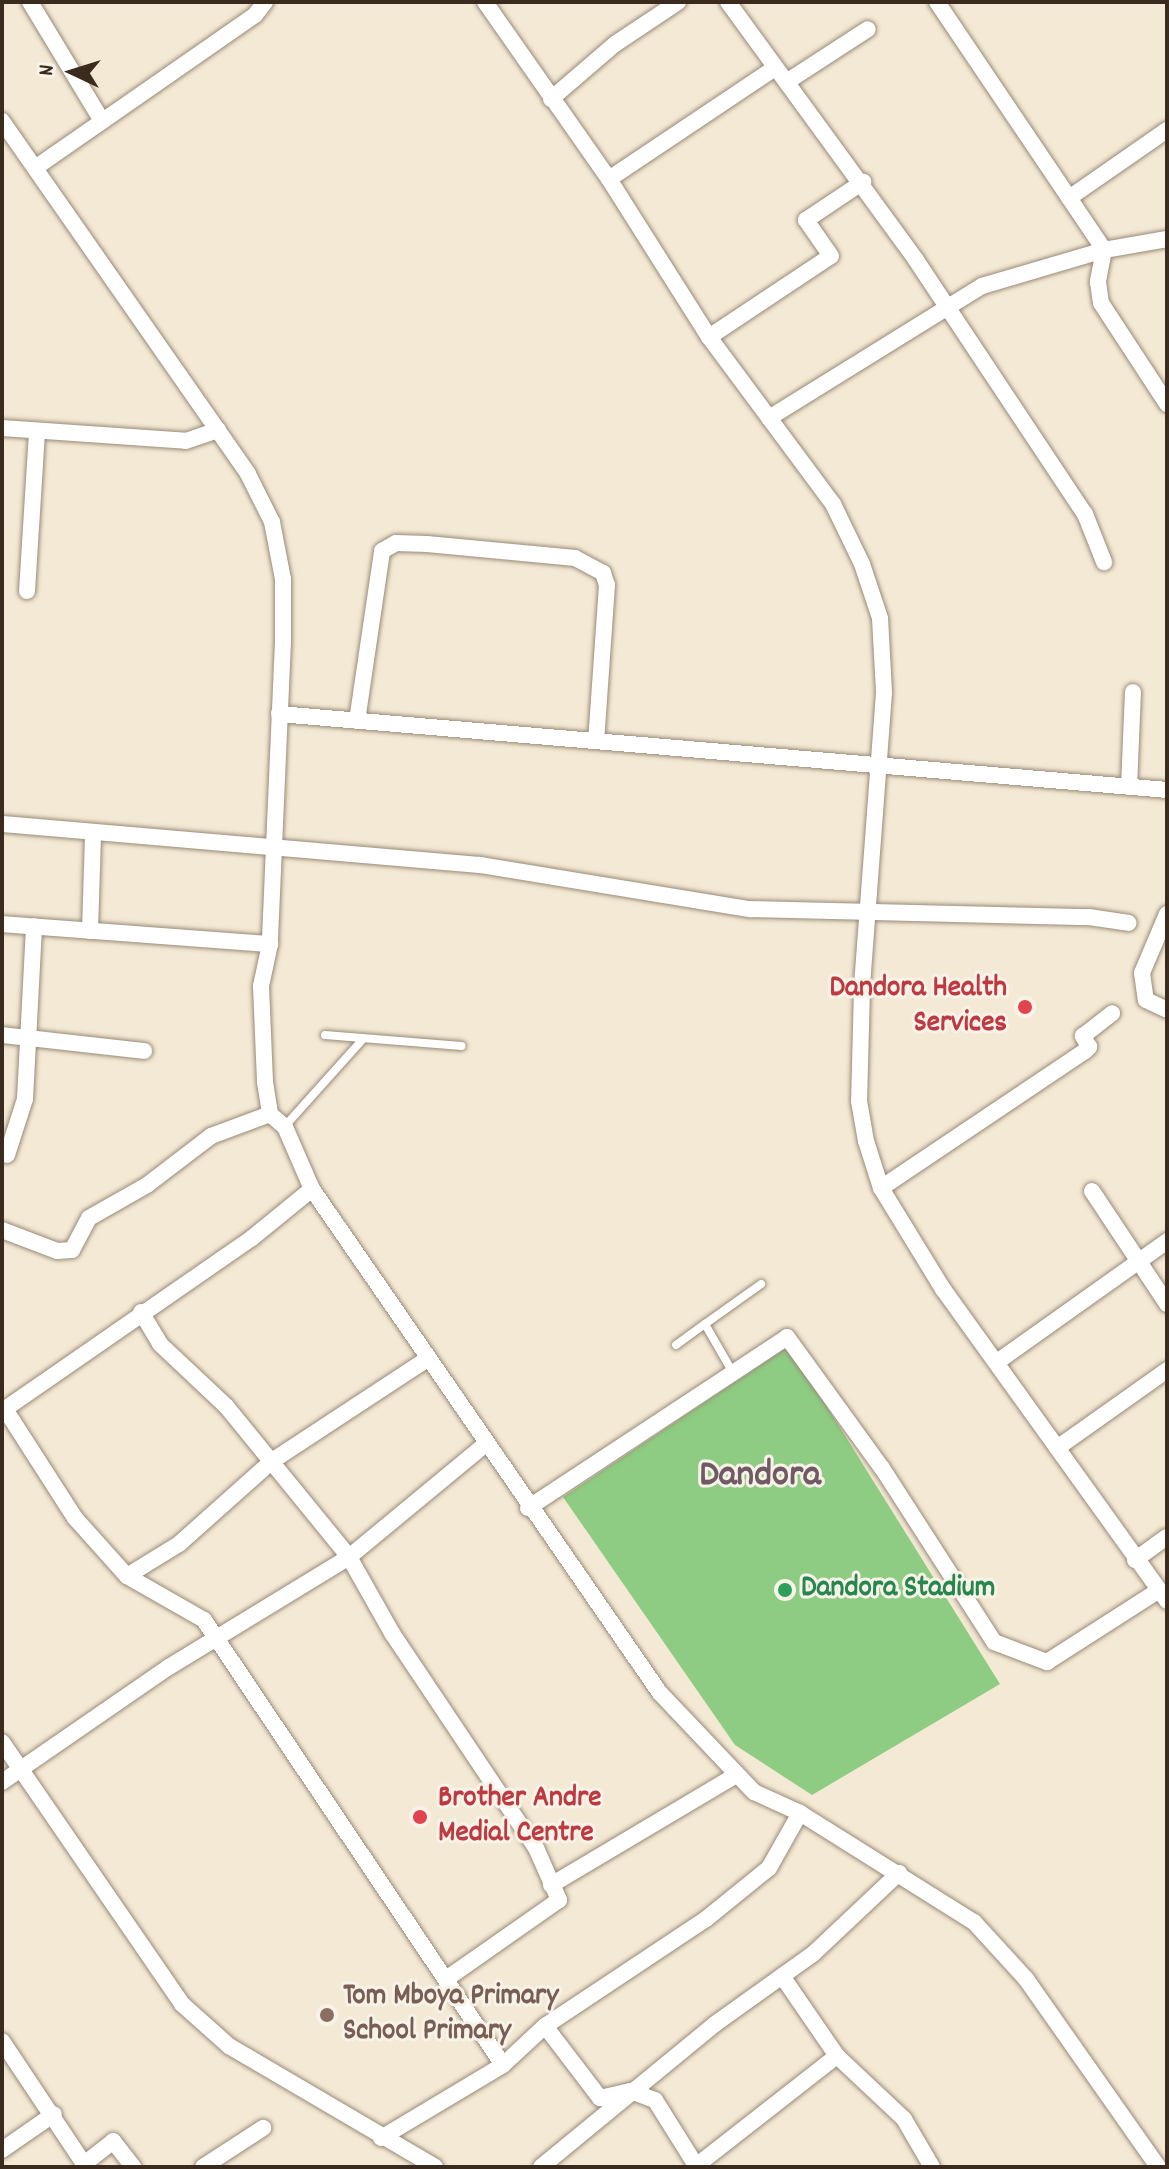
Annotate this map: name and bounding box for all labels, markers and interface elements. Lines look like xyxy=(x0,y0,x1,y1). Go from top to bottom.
north arrow xyxy=(32,32,112,112)
text: N xyxy=(32,64,63,77)
place label: Dandora Health Services xyxy=(830,972,1007,1042)
marker: Dandora Health Services xyxy=(1014,996,1036,1018)
district label: Dandora xyxy=(699,1454,821,1500)
place label: Dandora Stadium xyxy=(801,1572,995,1608)
marker: Dandora Stadium xyxy=(776,1581,794,1599)
place label: Brother Andre Medial Centre xyxy=(438,1782,601,1852)
marker: Brother Andre Medial Centre xyxy=(409,1806,431,1828)
place label: Tom Mboya Primary School Primary xyxy=(343,1980,558,2050)
marker: Tom Mboya Primary School Primary xyxy=(318,2006,336,2024)

